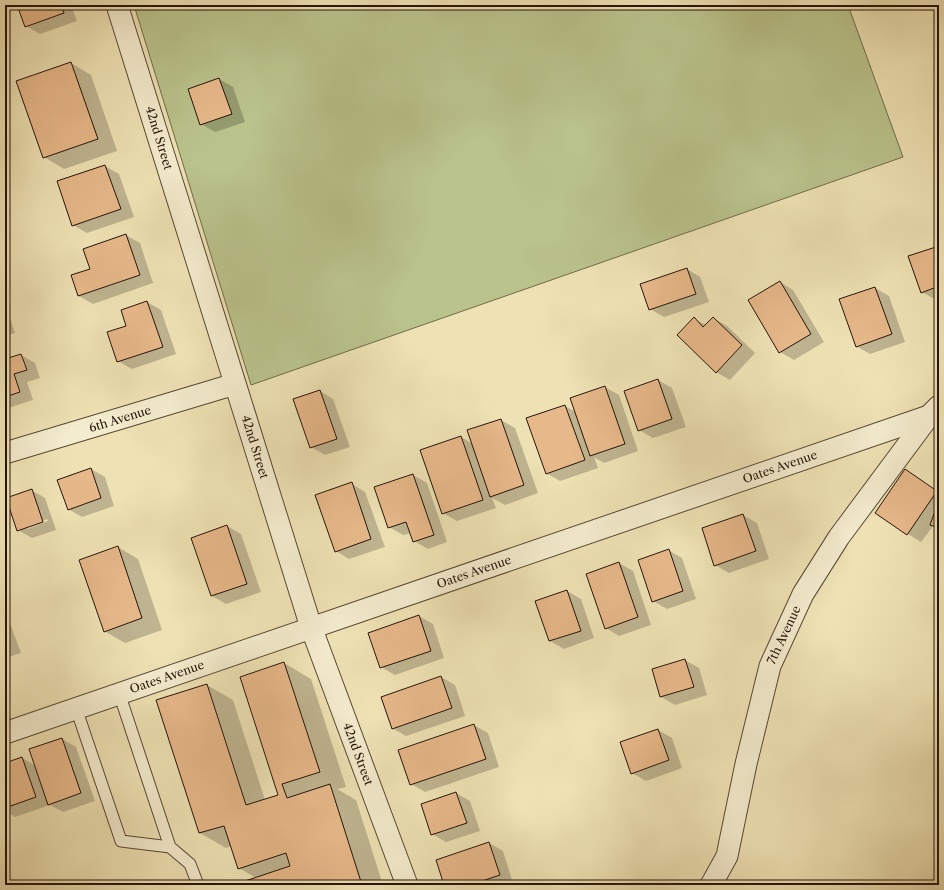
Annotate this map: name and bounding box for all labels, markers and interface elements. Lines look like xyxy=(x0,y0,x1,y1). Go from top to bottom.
street label: 42nd Street xyxy=(143,104,176,172)
street label: 6th Avenue xyxy=(87,402,153,435)
street label: 42nd Street xyxy=(239,413,272,481)
street label: Oates Avenue xyxy=(741,447,819,486)
street label: Oates Avenue xyxy=(435,552,513,591)
street label: 7th Avenue xyxy=(763,603,804,667)
street label: Oates Avenue xyxy=(128,657,206,696)
street label: 42nd Street xyxy=(340,720,377,788)

